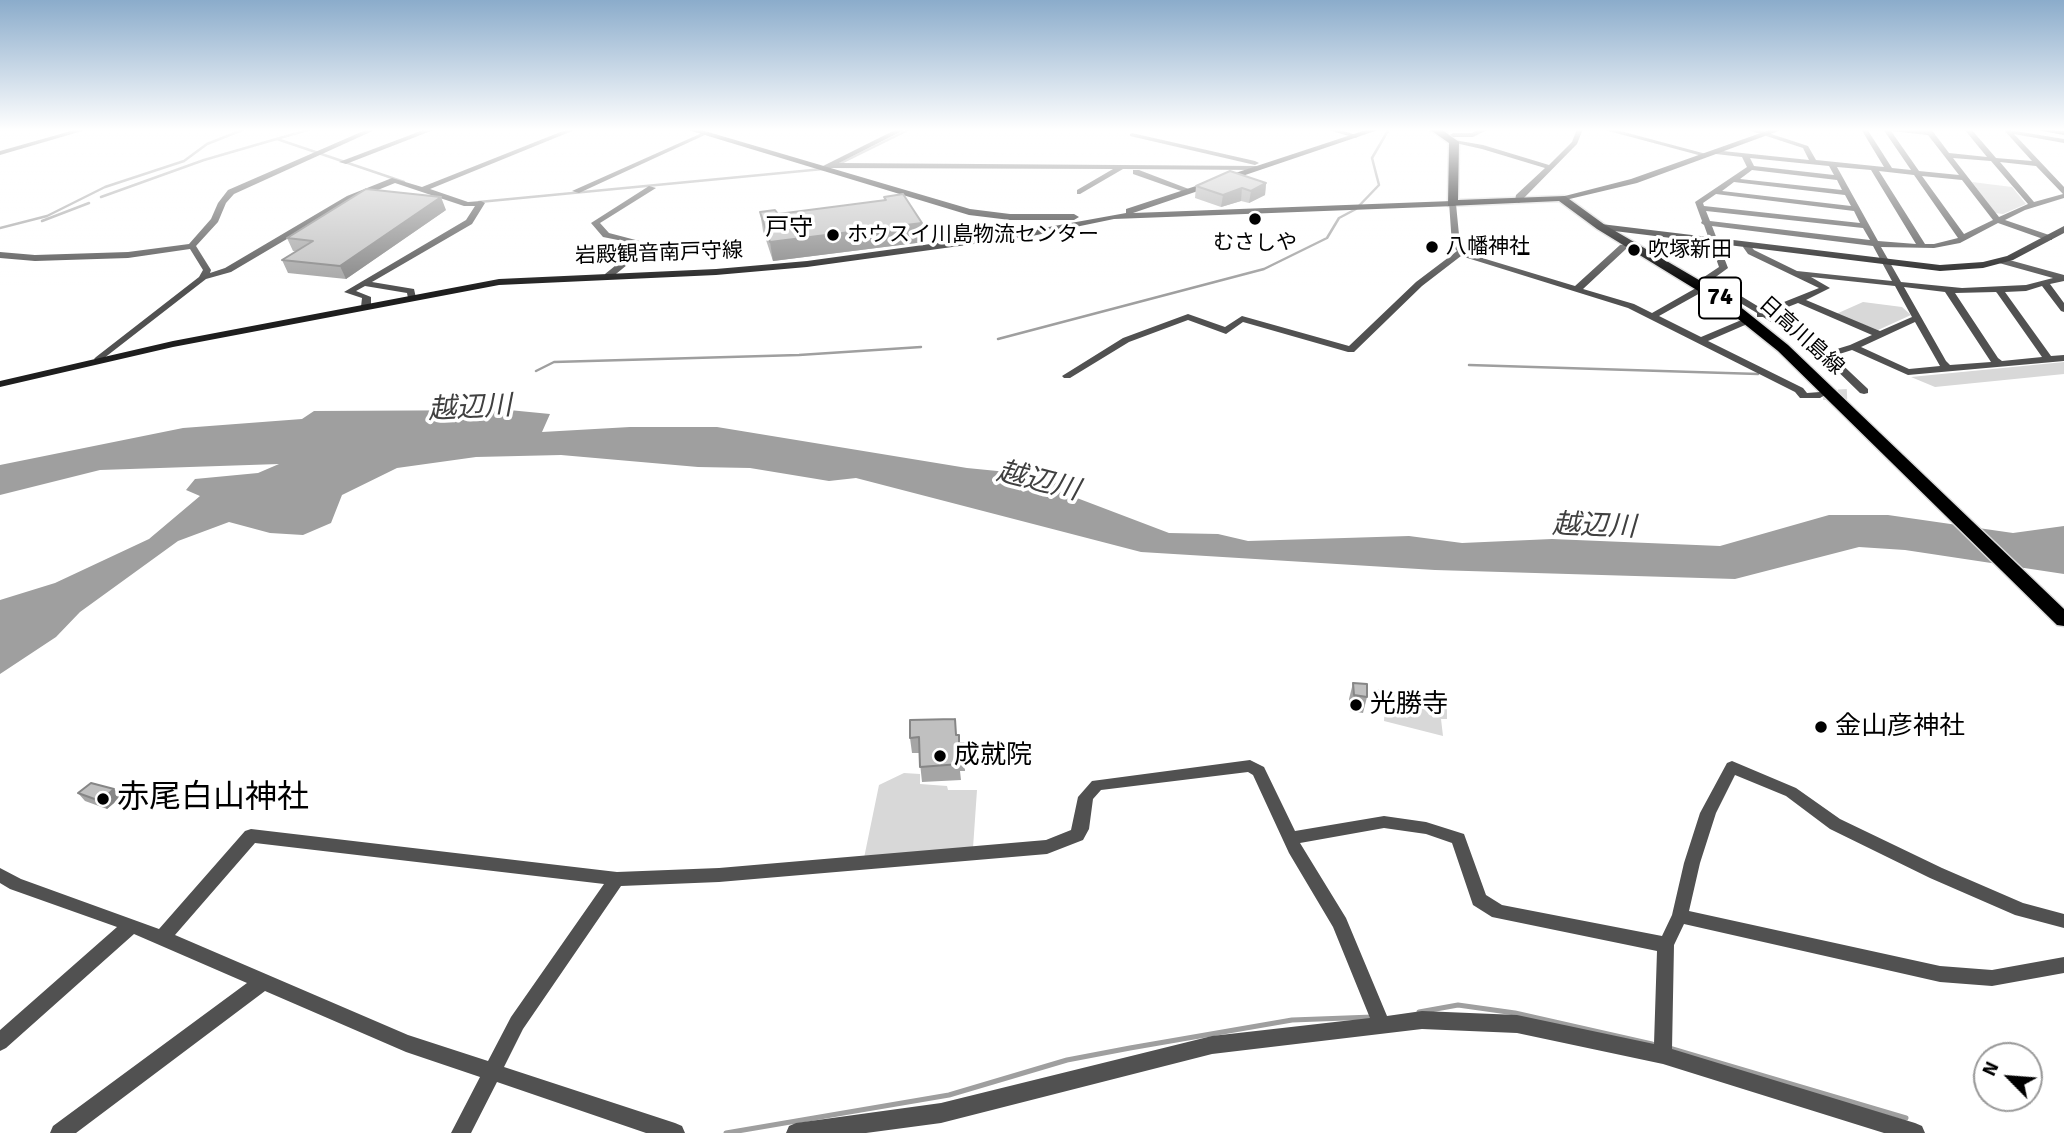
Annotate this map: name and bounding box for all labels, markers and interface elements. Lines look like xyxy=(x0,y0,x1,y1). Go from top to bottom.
marker: むさしや xyxy=(1247,211,1263,227)
district label: 戸守 xyxy=(765,215,813,243)
place label: ホウスイ川島物流センター xyxy=(847,222,1099,248)
marker: ホウスイ川島物流センター xyxy=(825,227,841,243)
place label: むさしや xyxy=(1213,230,1297,256)
place label: 八幡神社 xyxy=(1446,234,1530,260)
place label: 吹塚新田 xyxy=(1648,237,1732,263)
street label: 岩殿観音南戸守線 xyxy=(575,238,743,270)
marker: 八幡神社 xyxy=(1424,239,1440,255)
marker: 吹塚新田 xyxy=(1626,242,1642,258)
road number: 74 xyxy=(1699,278,1741,318)
street label: 日高川島線 xyxy=(1754,292,1848,380)
water label: 越辺川 xyxy=(427,390,513,428)
water label: 越辺川 xyxy=(993,456,1083,508)
water label: 越辺川 xyxy=(1551,509,1637,545)
place label: 光勝寺 xyxy=(1370,689,1448,721)
marker: 光勝寺 xyxy=(1348,697,1364,713)
place label: 金山彦神社 xyxy=(1835,711,1965,743)
marker: 金山彦神社 xyxy=(1813,719,1829,735)
place label: 成就院 xyxy=(954,740,1032,772)
marker: 成就院 xyxy=(932,748,948,764)
place label: 赤尾白山神社 xyxy=(117,780,309,818)
marker: 赤尾白山神社 xyxy=(95,791,111,807)
north arrow xyxy=(1973,1042,2043,1112)
text: N xyxy=(1977,1058,2004,1080)

